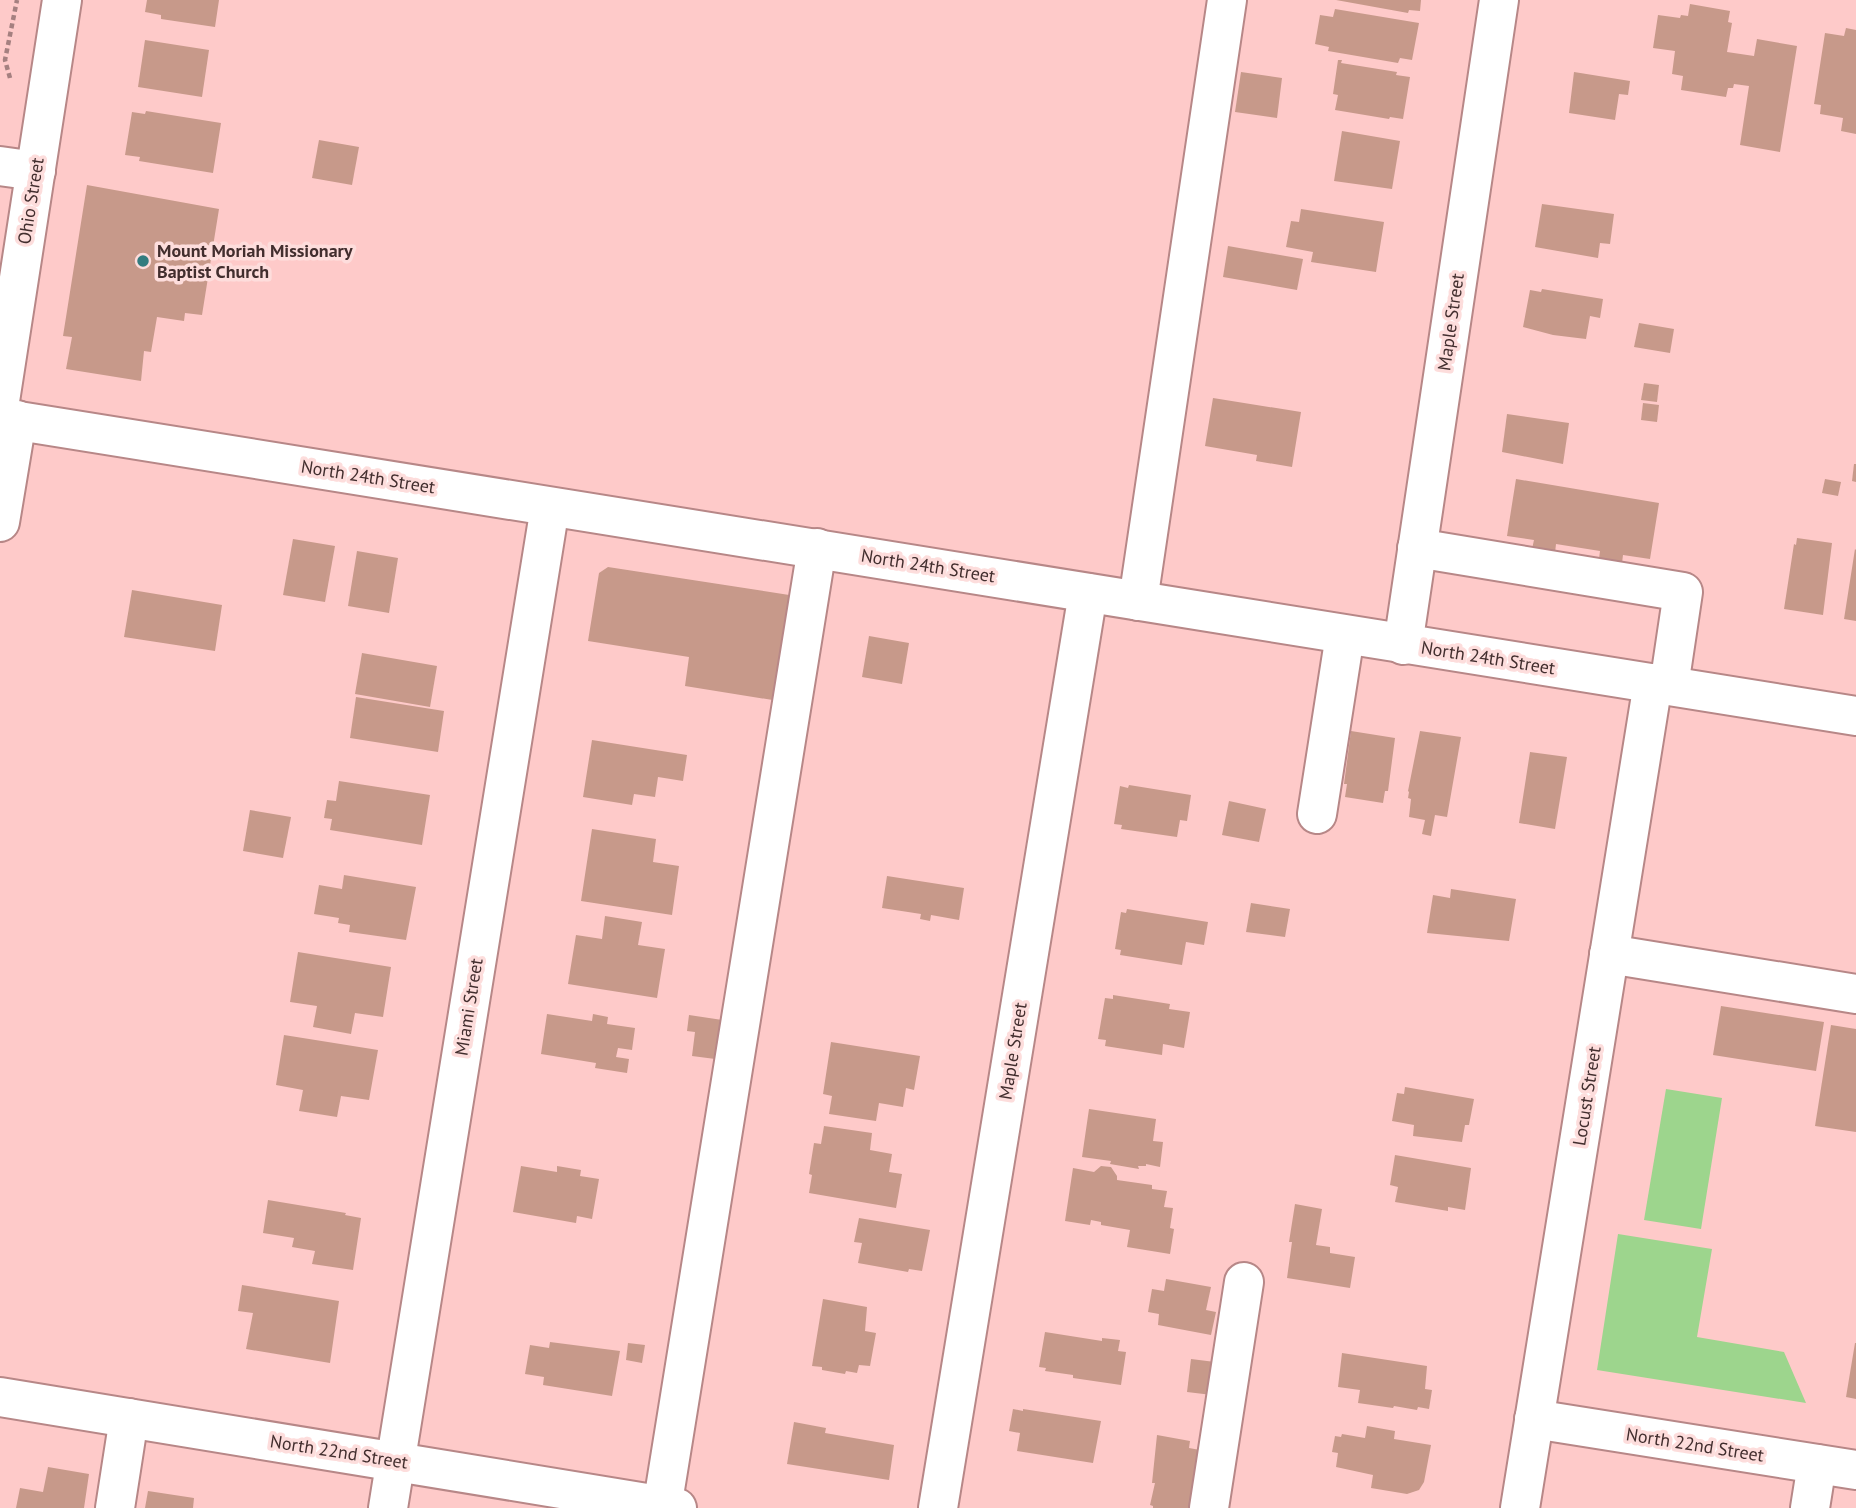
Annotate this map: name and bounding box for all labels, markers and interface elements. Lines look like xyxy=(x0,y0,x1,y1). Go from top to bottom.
street label: Ohio Street xyxy=(12,156,49,246)
place label: Mount Moriah Missionary Baptist Church xyxy=(157,239,353,283)
marker: Mount Moriah Missionary Baptist Church xyxy=(135,253,151,269)
street label: Maple Street xyxy=(1432,272,1469,372)
street label: North 24th Street xyxy=(299,455,437,498)
street label: North 24th Street xyxy=(859,544,997,587)
street label: North 24th Street xyxy=(1419,636,1557,679)
street label: Miami Street xyxy=(449,957,488,1057)
street label: Maple Street xyxy=(993,1001,1032,1101)
street label: Locust Street xyxy=(1567,1045,1606,1147)
street label: North 22nd Street xyxy=(1625,1422,1766,1467)
street label: North 22nd Street xyxy=(269,1429,410,1474)

